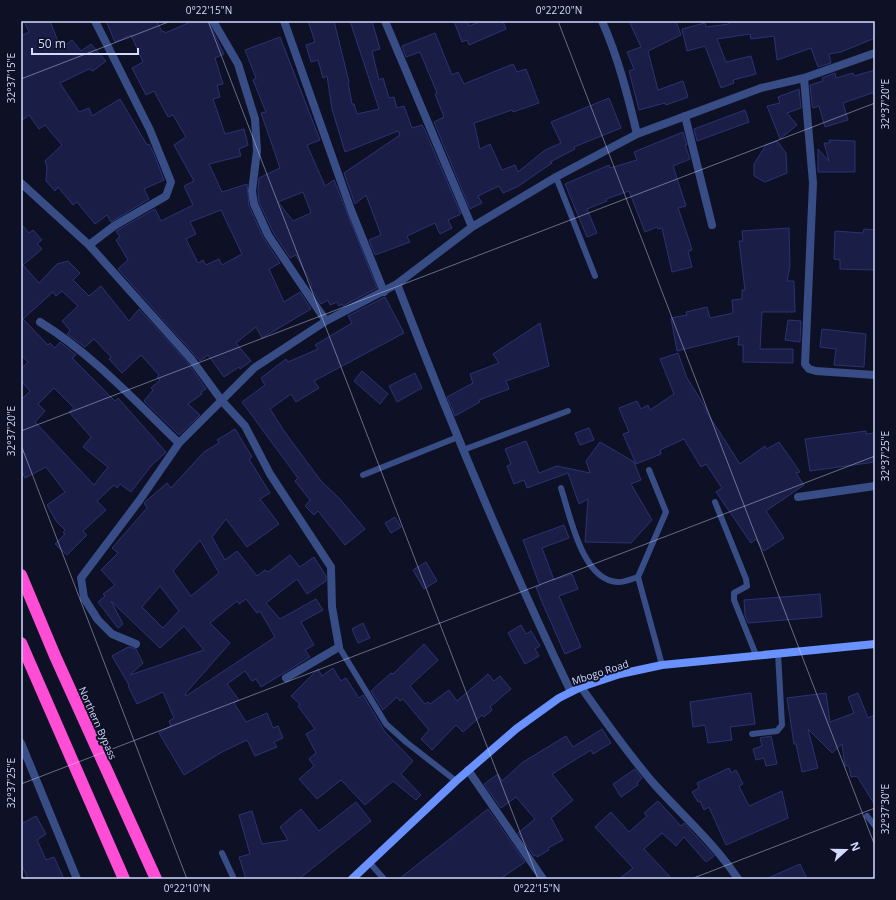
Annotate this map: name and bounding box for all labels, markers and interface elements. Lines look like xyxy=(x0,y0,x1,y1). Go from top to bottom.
text: 0°22'15"N xyxy=(186,3,232,17)
text: 0°22'20"N xyxy=(536,3,582,17)
scale bar xyxy=(32,30,138,56)
text: 50 m xyxy=(38,35,66,52)
text: 32°37'15"E xyxy=(4,53,18,103)
text: 32°37'20"E xyxy=(878,79,892,129)
text: 32°37'20"E xyxy=(4,406,18,456)
text: 32°37'25"E xyxy=(878,431,892,481)
street label: Mbogo Road xyxy=(570,656,630,688)
street label: Northern Bypass xyxy=(76,684,120,762)
text: 32°37'25"E xyxy=(4,758,18,808)
text: 32°37'30"E xyxy=(878,784,892,834)
north arrow xyxy=(826,830,866,870)
text: N xyxy=(847,839,864,853)
text: 0°22'10"N xyxy=(164,881,210,895)
text: 0°22'15"N xyxy=(514,881,560,895)

